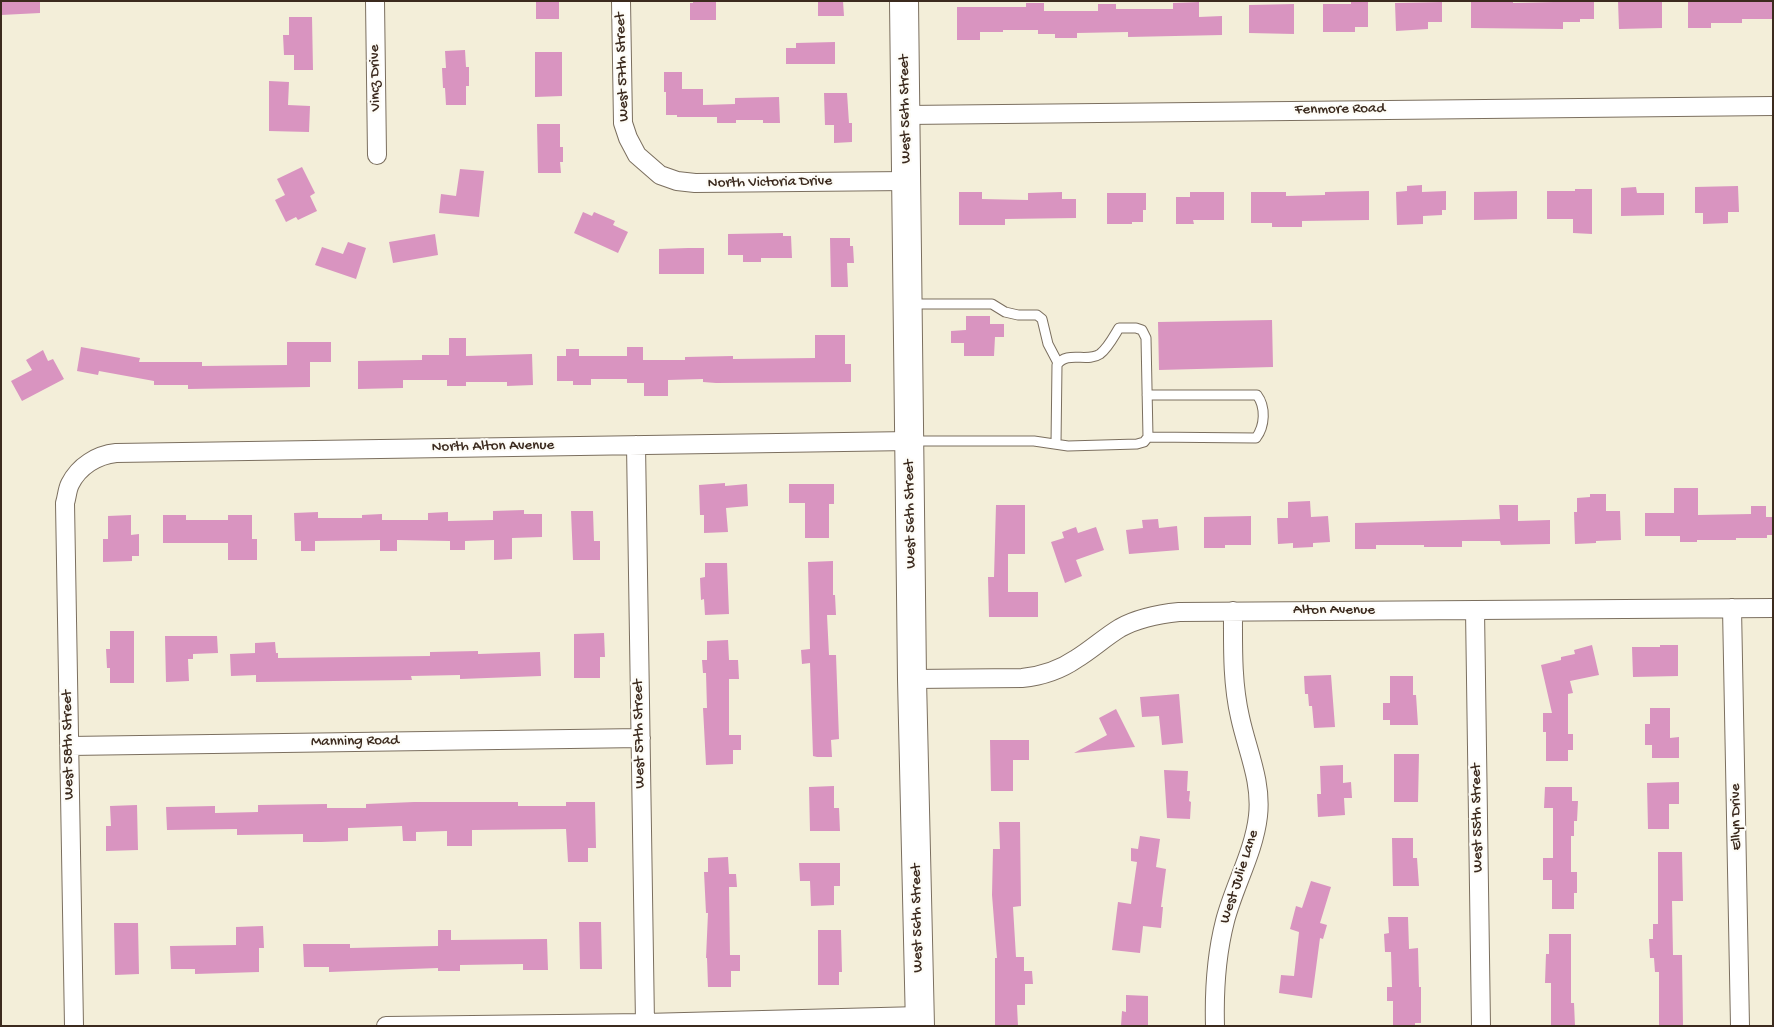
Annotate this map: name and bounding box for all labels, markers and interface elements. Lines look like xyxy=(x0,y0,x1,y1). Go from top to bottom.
street label: West 57th Street xyxy=(612,12,634,122)
street label: Vincz Drive xyxy=(366,45,386,111)
street label: West 56th Street xyxy=(896,54,916,164)
street label: Fenmore Road xyxy=(1295,100,1385,120)
street label: North Victoria Drive xyxy=(708,173,832,193)
street label: North Alton Avenue xyxy=(432,437,554,457)
street label: West 56th Street xyxy=(901,459,921,569)
street label: Alton Avenue xyxy=(1293,602,1375,620)
street label: West 57th Street xyxy=(630,679,650,789)
street label: West 58th Street xyxy=(59,690,79,800)
street label: Manning Road xyxy=(311,732,399,752)
street label: West 55th Street xyxy=(1468,763,1488,873)
street label: Ellyn Drive xyxy=(1727,783,1747,851)
street label: West Julie Lane xyxy=(1216,828,1264,926)
street label: West 56th Street xyxy=(908,863,928,973)

